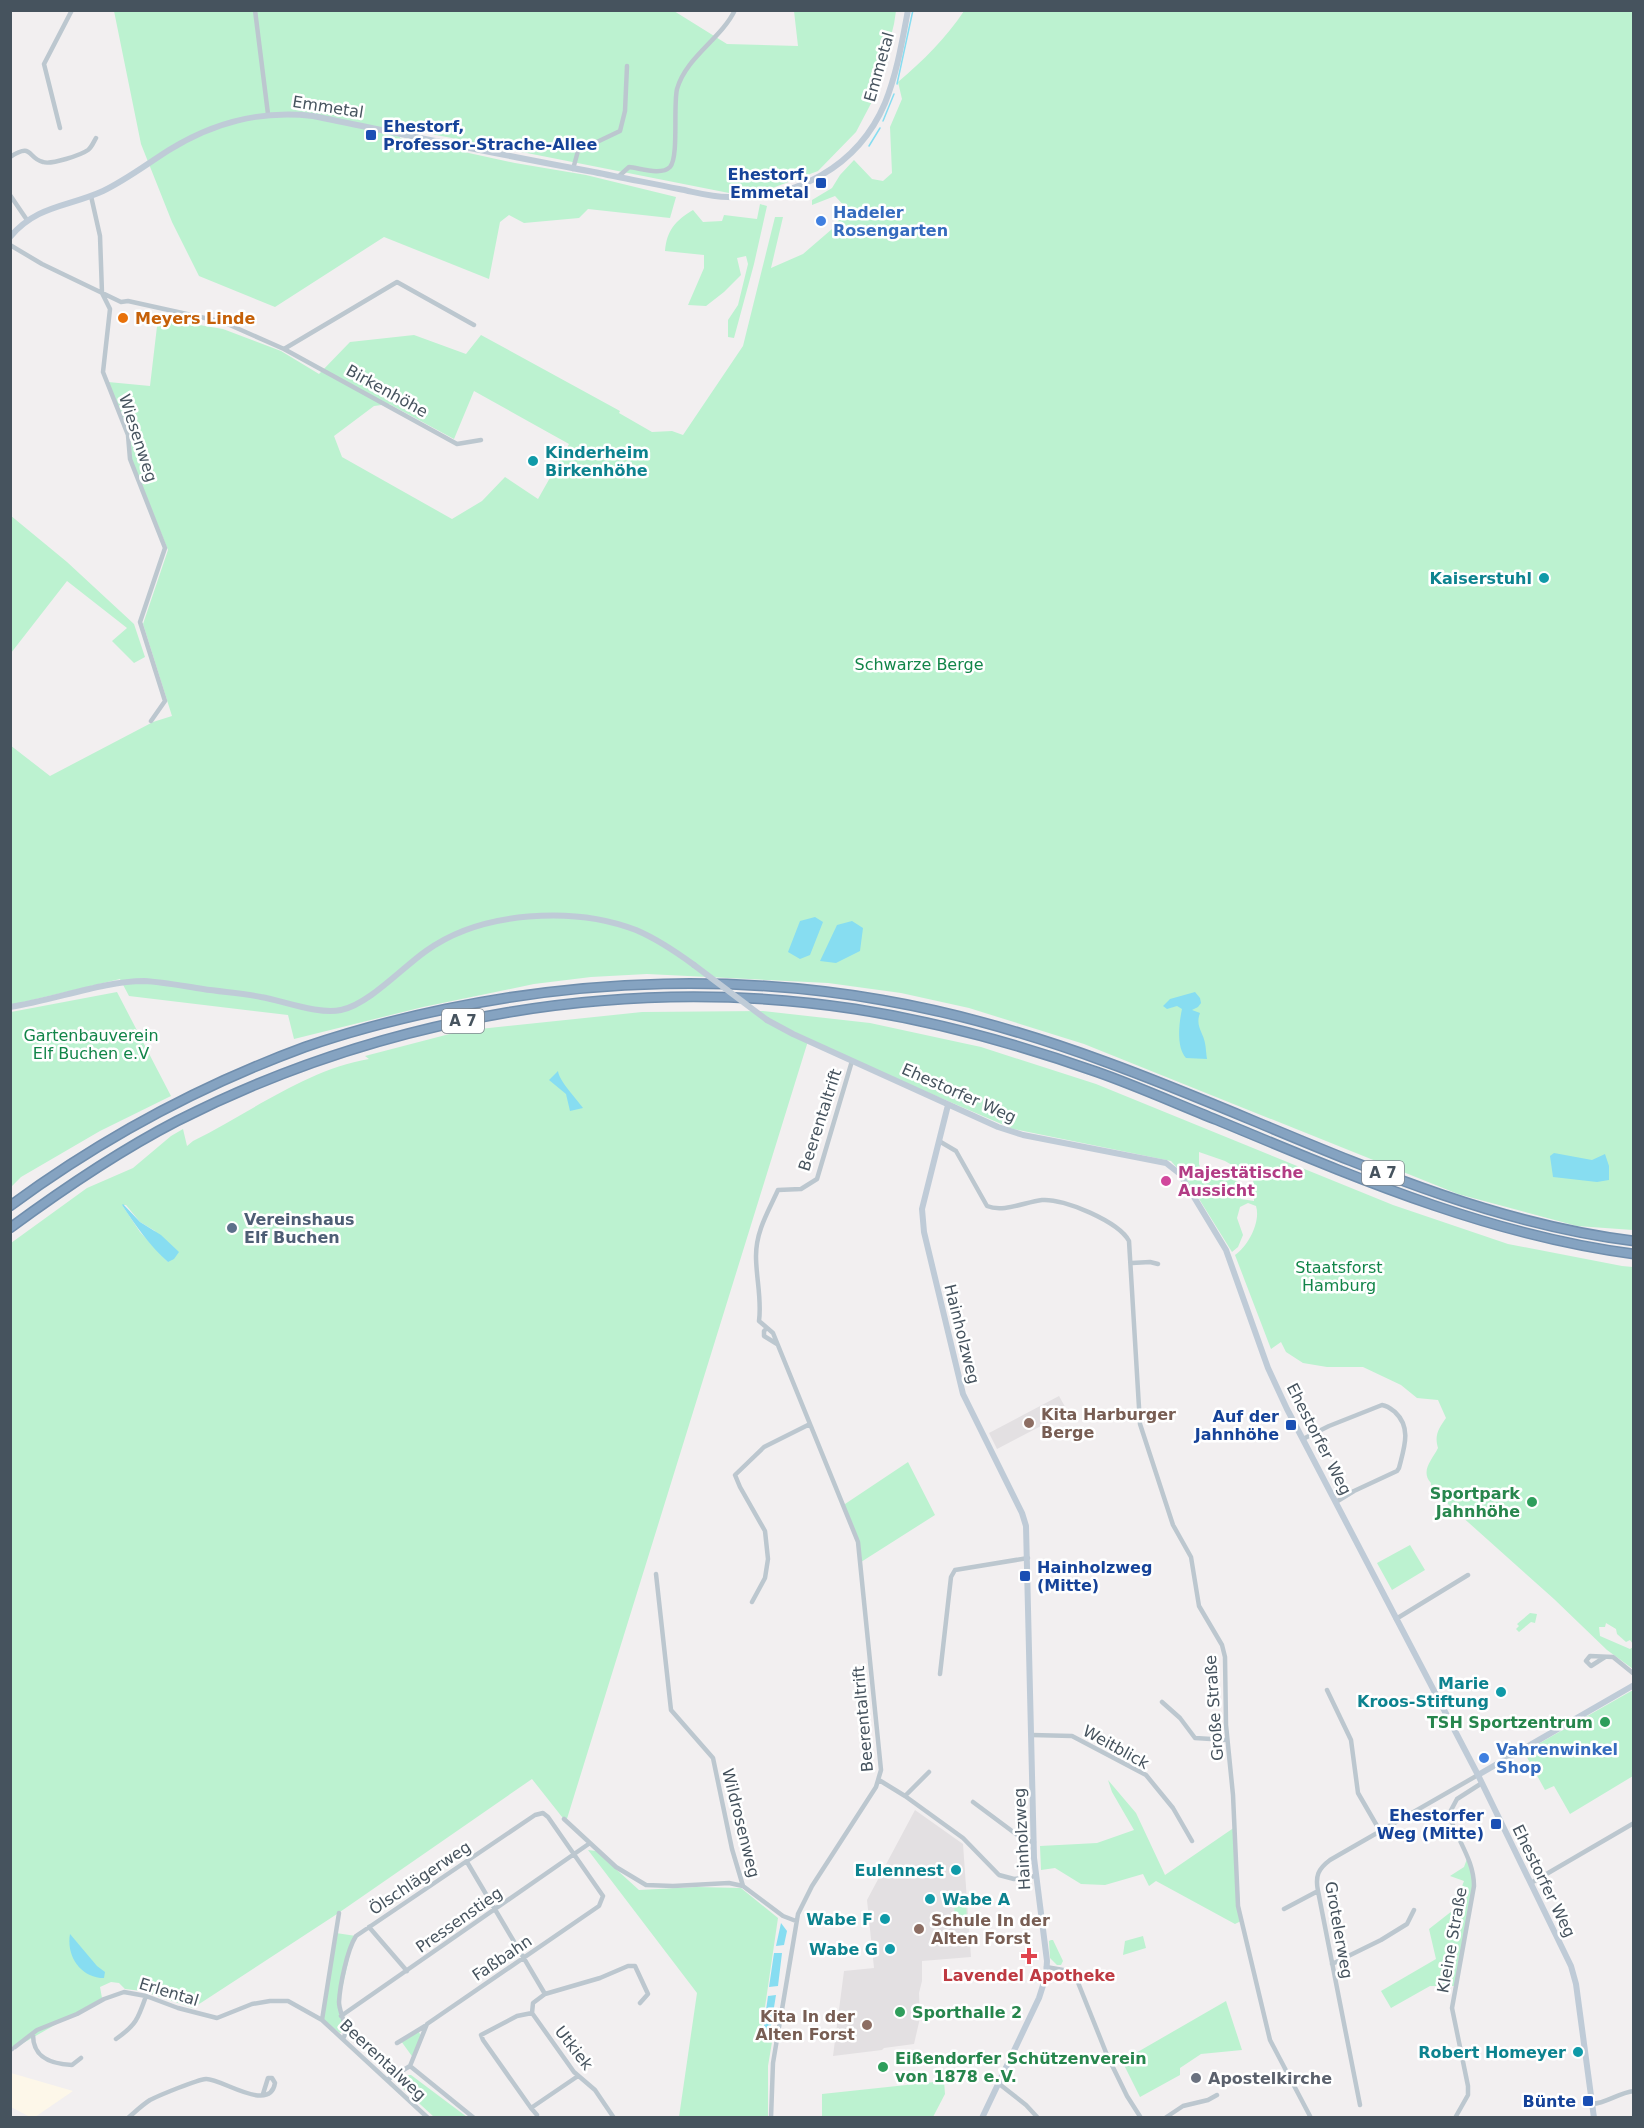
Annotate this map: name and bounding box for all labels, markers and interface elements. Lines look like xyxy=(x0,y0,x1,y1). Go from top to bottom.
street label: Emmetal xyxy=(860,30,898,104)
street label: Emmetal xyxy=(291,92,365,122)
place label: Ehestorf, Professor-Strache-Allee xyxy=(383,117,597,154)
marker: Ehestorf, Professor-Strache-Allee xyxy=(364,128,378,142)
place label: Ehestorf, Emmetal xyxy=(728,165,809,202)
marker: Ehestorf, Emmetal xyxy=(814,176,828,190)
place label: Hadeler Rosengarten xyxy=(833,203,948,240)
marker: Hadeler Rosengarten xyxy=(814,214,828,228)
place label: Meyers Linde xyxy=(135,309,256,328)
marker: Meyers Linde xyxy=(116,311,130,325)
street label: Birkenhöhe xyxy=(343,361,431,421)
street label: Wiesenweg xyxy=(115,392,161,484)
place label: Kinderheim Birkenhöhe xyxy=(545,443,649,480)
marker: Kinderheim Birkenhöhe xyxy=(526,454,540,468)
place label: Kaiserstuhl xyxy=(1430,569,1532,588)
marker: Kaiserstuhl xyxy=(1537,571,1551,585)
park label: Schwarze Berge xyxy=(854,655,984,674)
road number: A 7 xyxy=(442,1009,484,1033)
park label: Gartenbauverein Elf Buchen e.V xyxy=(23,1026,159,1063)
street label: Ehestorfer Weg xyxy=(899,1059,1019,1127)
street label: Beerentaltrift xyxy=(795,1067,845,1173)
road number: A 7 xyxy=(1362,1161,1404,1185)
place label: Majestätische Aussicht xyxy=(1178,1163,1304,1200)
marker: Majestätische Aussicht xyxy=(1159,1174,1173,1188)
place label: Vereinshaus Elf Buchen xyxy=(244,1210,355,1247)
marker: Vereinshaus Elf Buchen xyxy=(225,1221,239,1235)
park label: Staatsforst Hamburg xyxy=(1295,1258,1383,1295)
street label: Hainholzweg xyxy=(940,1282,984,1386)
street label: Ehestorfer Weg xyxy=(1283,1380,1355,1498)
place label: Kita Harburger Berge xyxy=(1041,1405,1176,1442)
place label: Auf der Jahnhöhe xyxy=(1194,1407,1279,1444)
marker: Kita Harburger Berge xyxy=(1022,1416,1036,1430)
marker: Auf der Jahnhöhe xyxy=(1284,1418,1298,1432)
place label: Sportpark Jahnhöhe xyxy=(1430,1484,1520,1521)
marker: Sportpark Jahnhöhe xyxy=(1525,1495,1539,1509)
place label: Hainholzweg (Mitte) xyxy=(1037,1558,1152,1595)
marker: Hainholzweg (Mitte) xyxy=(1018,1569,1032,1583)
street label: Große Straße xyxy=(1201,1654,1227,1762)
street label: Beerentaltrift xyxy=(849,1665,877,1773)
place label: Marie Kroos-Stiftung xyxy=(1357,1674,1489,1711)
marker: Marie Kroos-Stiftung xyxy=(1494,1685,1508,1699)
place label: TSH Sportzentrum xyxy=(1427,1713,1593,1732)
marker: TSH Sportzentrum xyxy=(1598,1715,1612,1729)
street label: Weitblick xyxy=(1080,1721,1153,1773)
place label: Vahrenwinkel Shop xyxy=(1496,1740,1618,1777)
marker: Vahrenwinkel Shop xyxy=(1477,1751,1491,1765)
street label: Wildrosenweg xyxy=(718,1766,764,1880)
street label: Hainholzweg xyxy=(1010,1787,1034,1891)
place label: Ehestorfer Weg (Mitte) xyxy=(1377,1806,1484,1843)
marker: Ehestorfer Weg (Mitte) xyxy=(1489,1817,1503,1831)
street label: Ehestorfer Weg xyxy=(1508,1822,1580,1940)
street label: Ölschlägerweg xyxy=(366,1837,474,1919)
place label: Eulennest xyxy=(855,1861,944,1880)
marker: Eulennest xyxy=(949,1863,963,1877)
street label: Grotelerweg xyxy=(1321,1880,1357,1980)
street label: Pressenstieg xyxy=(412,1883,506,1957)
street label: Kleine Straße xyxy=(1433,1886,1471,1994)
place label: Wabe A xyxy=(942,1890,1011,1909)
marker: Wabe A xyxy=(923,1892,937,1906)
place label: Wabe F xyxy=(806,1910,873,1929)
place label: Schule In der Alten Forst xyxy=(931,1911,1050,1948)
marker: Wabe F xyxy=(878,1912,892,1926)
marker: Schule In der Alten Forst xyxy=(912,1922,926,1936)
street label: Faßbahn xyxy=(469,1931,535,1985)
place label: Wabe G xyxy=(809,1940,878,1959)
marker: Wabe G xyxy=(883,1942,897,1956)
marker: Lavendel Apotheke xyxy=(1022,1949,1036,1963)
place label: Lavendel Apotheke xyxy=(943,1966,1116,1985)
street label: Erlental xyxy=(137,1974,201,2010)
place label: Sporthalle 2 xyxy=(912,2003,1022,2022)
marker: Sporthalle 2 xyxy=(893,2005,907,2019)
place label: Kita In der Alten Forst xyxy=(755,2007,855,2044)
street label: Beerentalweg xyxy=(336,2015,430,2105)
marker: Kita In der Alten Forst xyxy=(860,2018,874,2032)
street label: Utkiek xyxy=(551,2022,598,2074)
place label: Robert Homeyer xyxy=(1418,2043,1566,2062)
marker: Robert Homeyer xyxy=(1571,2045,1585,2059)
place label: Eißendorfer Schützenverein von 1878 e.V. xyxy=(895,2049,1147,2086)
marker: Eißendorfer Schützenverein von 1878 e.V. xyxy=(876,2060,890,2074)
place label: Apostelkirche xyxy=(1208,2069,1332,2088)
marker: Apostelkirche xyxy=(1189,2071,1203,2085)
place label: Bünte xyxy=(1523,2092,1576,2111)
marker: Bünte xyxy=(1581,2094,1595,2108)

